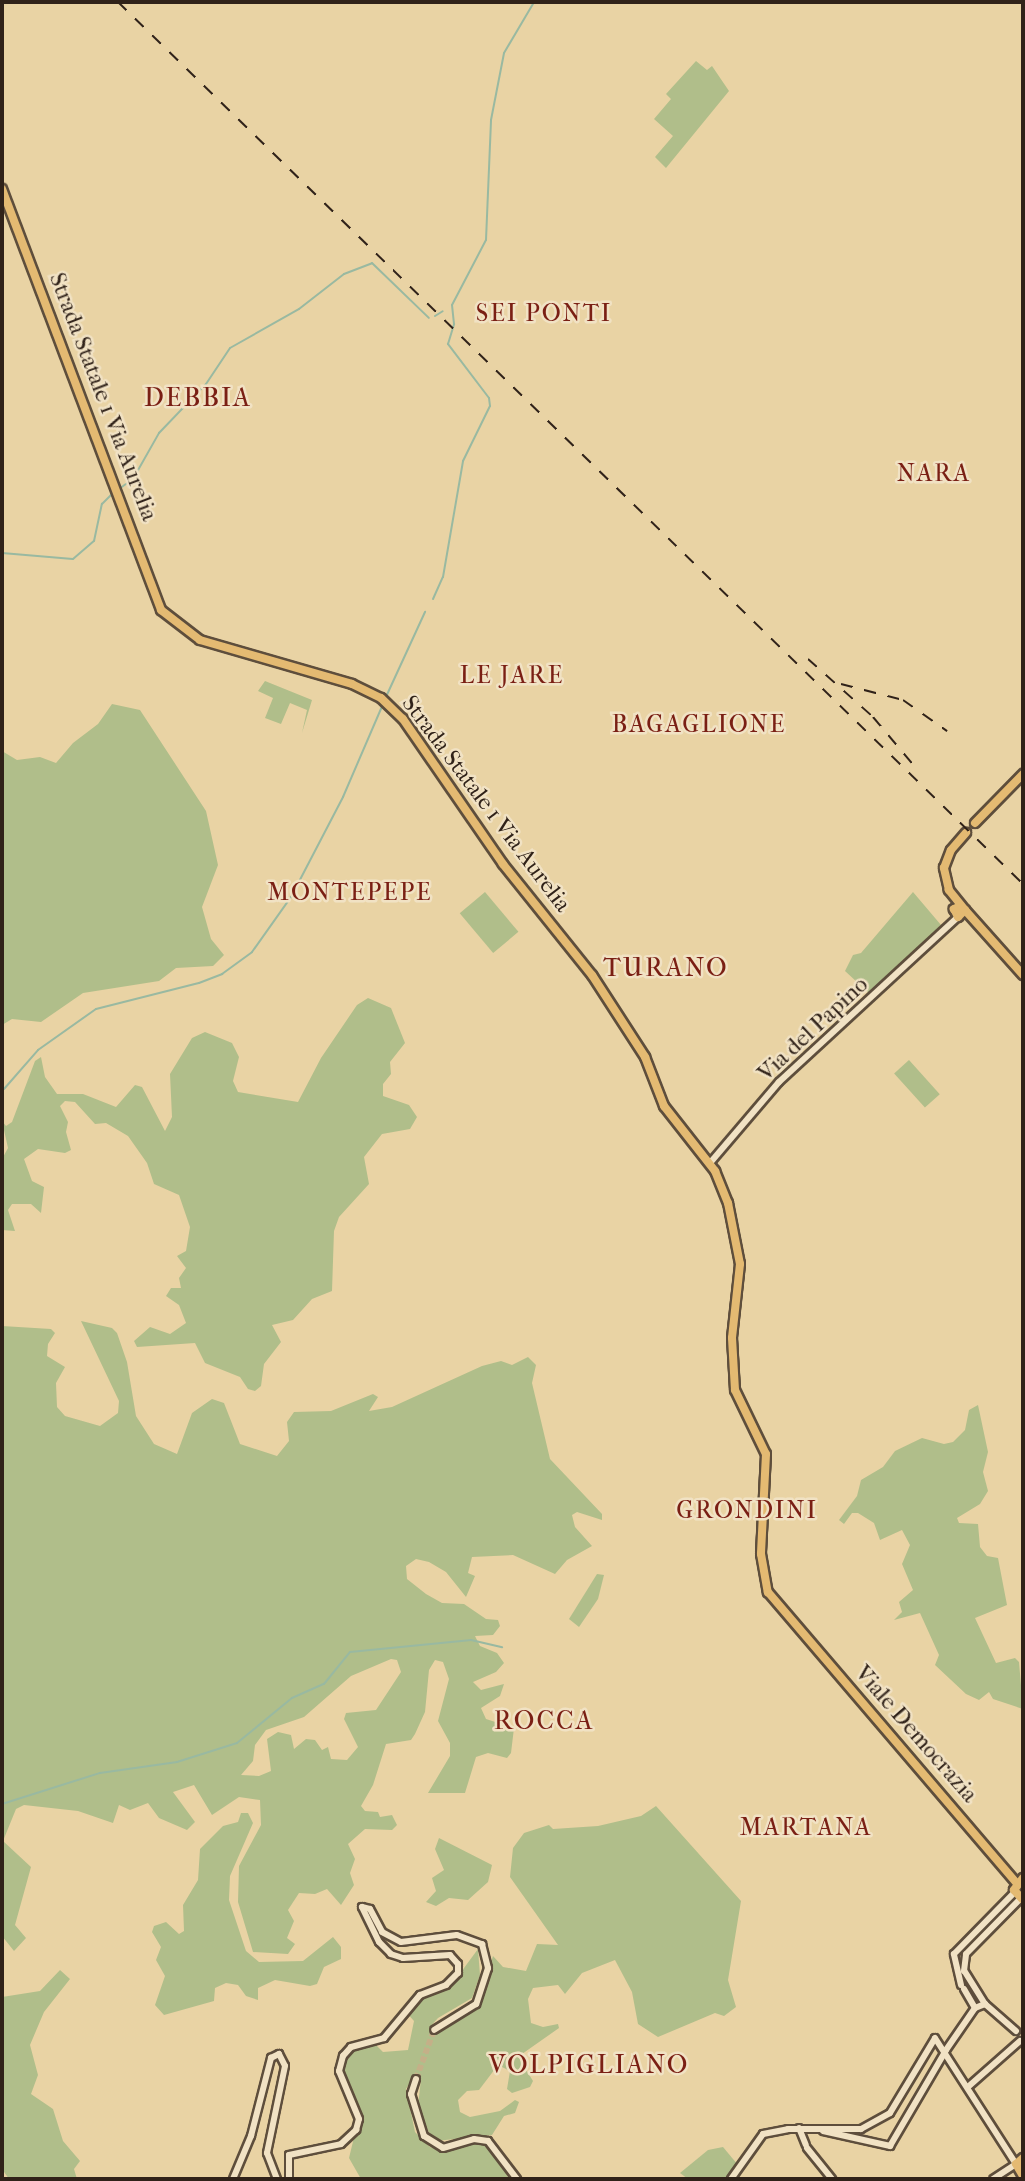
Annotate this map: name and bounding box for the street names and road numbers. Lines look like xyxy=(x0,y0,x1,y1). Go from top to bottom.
street label: Strada Statale 1 Via Aurelia xyxy=(43,269,163,525)
street label: Strada Statale 1 Via Aurelia xyxy=(396,690,576,918)
street label: Via del Papino xyxy=(752,971,874,1087)
street label: Viale Democrazia xyxy=(849,1660,983,1808)

